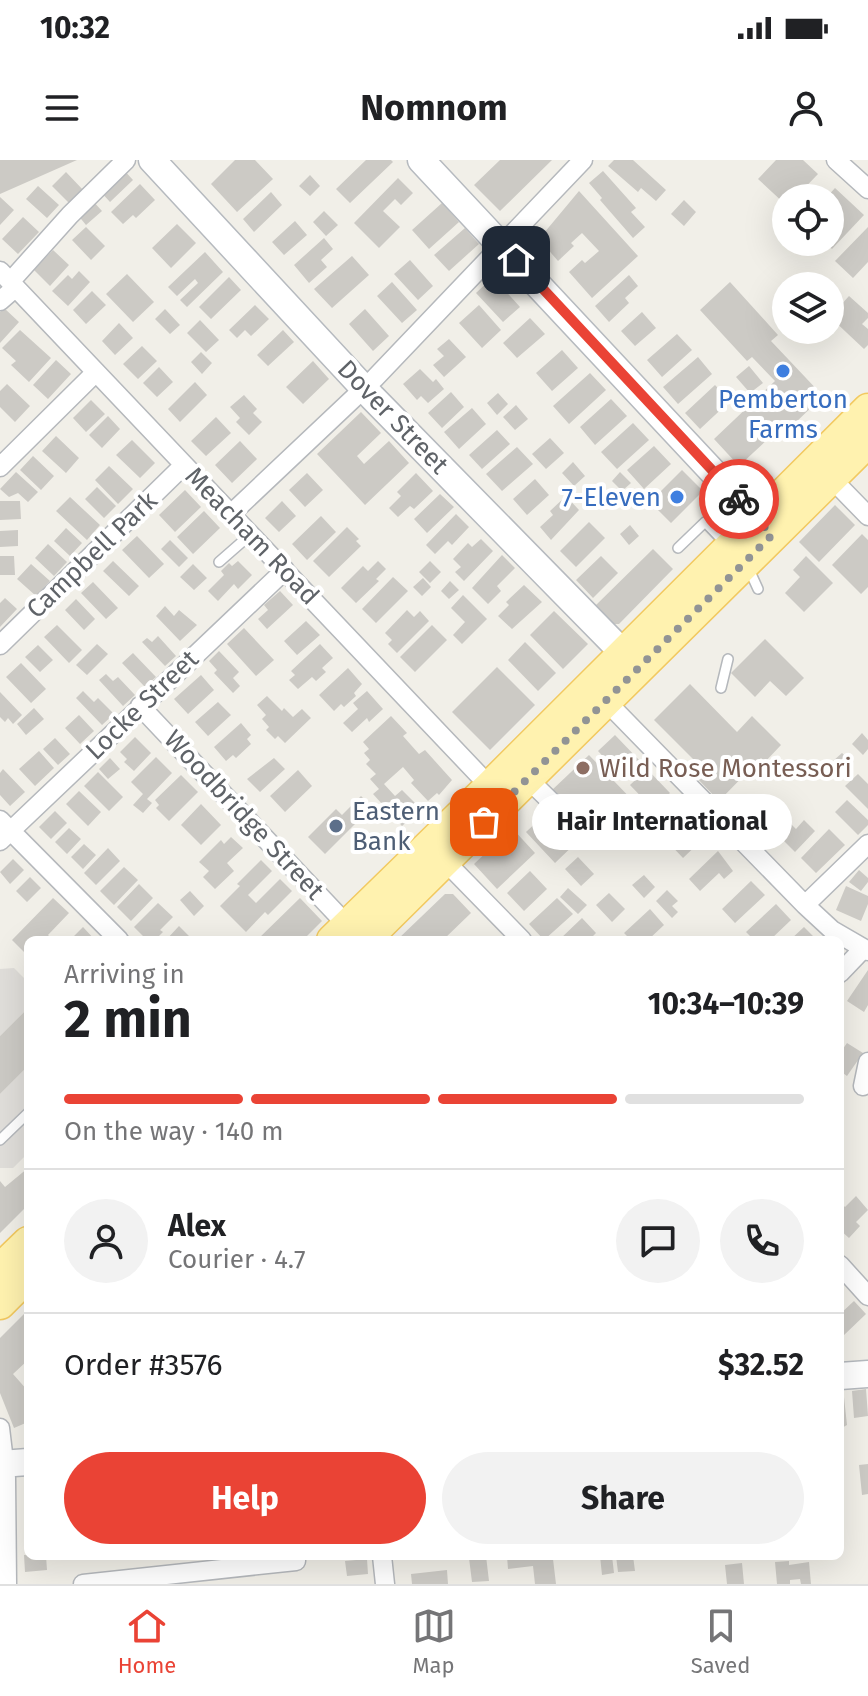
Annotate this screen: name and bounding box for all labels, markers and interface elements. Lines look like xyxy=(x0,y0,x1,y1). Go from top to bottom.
text: 10:32 xyxy=(40,10,110,46)
icon: menu xyxy=(40,86,84,130)
text: Nomnom xyxy=(360,86,508,130)
icon: person xyxy=(784,86,828,130)
map controls xyxy=(772,184,844,344)
button: locate xyxy=(772,184,844,256)
pin xyxy=(482,226,550,294)
icon: home xyxy=(494,238,538,282)
button: layers xyxy=(772,272,844,344)
street label: Dover Street xyxy=(331,354,455,481)
marker: Pemberton Farms xyxy=(774,362,792,380)
place label: Pemberton Farms xyxy=(718,384,848,445)
courier xyxy=(699,459,779,539)
street label: Meacham Road xyxy=(179,461,325,611)
icon: bike xyxy=(717,477,761,521)
place label: 7-Eleven xyxy=(562,482,661,513)
street label: Campbell Park xyxy=(20,485,164,625)
marker: 7-Eleven xyxy=(668,488,686,506)
street label: Locke Street xyxy=(79,643,205,766)
street label: Woodbridge Street xyxy=(158,724,331,907)
place label: Wild Rose Montessori xyxy=(599,753,852,784)
marker: Wild Rose Montessori xyxy=(574,759,592,777)
pin xyxy=(450,788,518,856)
callout: Hair International xyxy=(532,794,792,850)
place label: Eastern Bank xyxy=(352,796,440,857)
icon: bag xyxy=(462,800,506,844)
text: Hair International xyxy=(557,806,767,837)
marker: Eastern Bank xyxy=(327,817,345,835)
text: Arriving in xyxy=(64,959,185,990)
text: 10:34–10:39 xyxy=(648,986,804,1022)
text: 2 min xyxy=(64,988,192,1051)
text: On the way · 140 m xyxy=(64,1116,283,1147)
button: person xyxy=(64,1199,148,1283)
button: chat xyxy=(616,1199,700,1283)
button: phone xyxy=(720,1199,804,1283)
text: Alex xyxy=(168,1208,226,1244)
text: Courier · 4.7 xyxy=(168,1244,306,1275)
text: Order #3576 xyxy=(64,1347,222,1383)
text: $32.52 xyxy=(718,1347,804,1383)
button: Help xyxy=(64,1452,426,1544)
button: Share xyxy=(442,1452,804,1544)
tab: Home xyxy=(118,1604,176,1679)
tab: Map xyxy=(412,1604,456,1679)
tab: Saved xyxy=(691,1604,750,1679)

